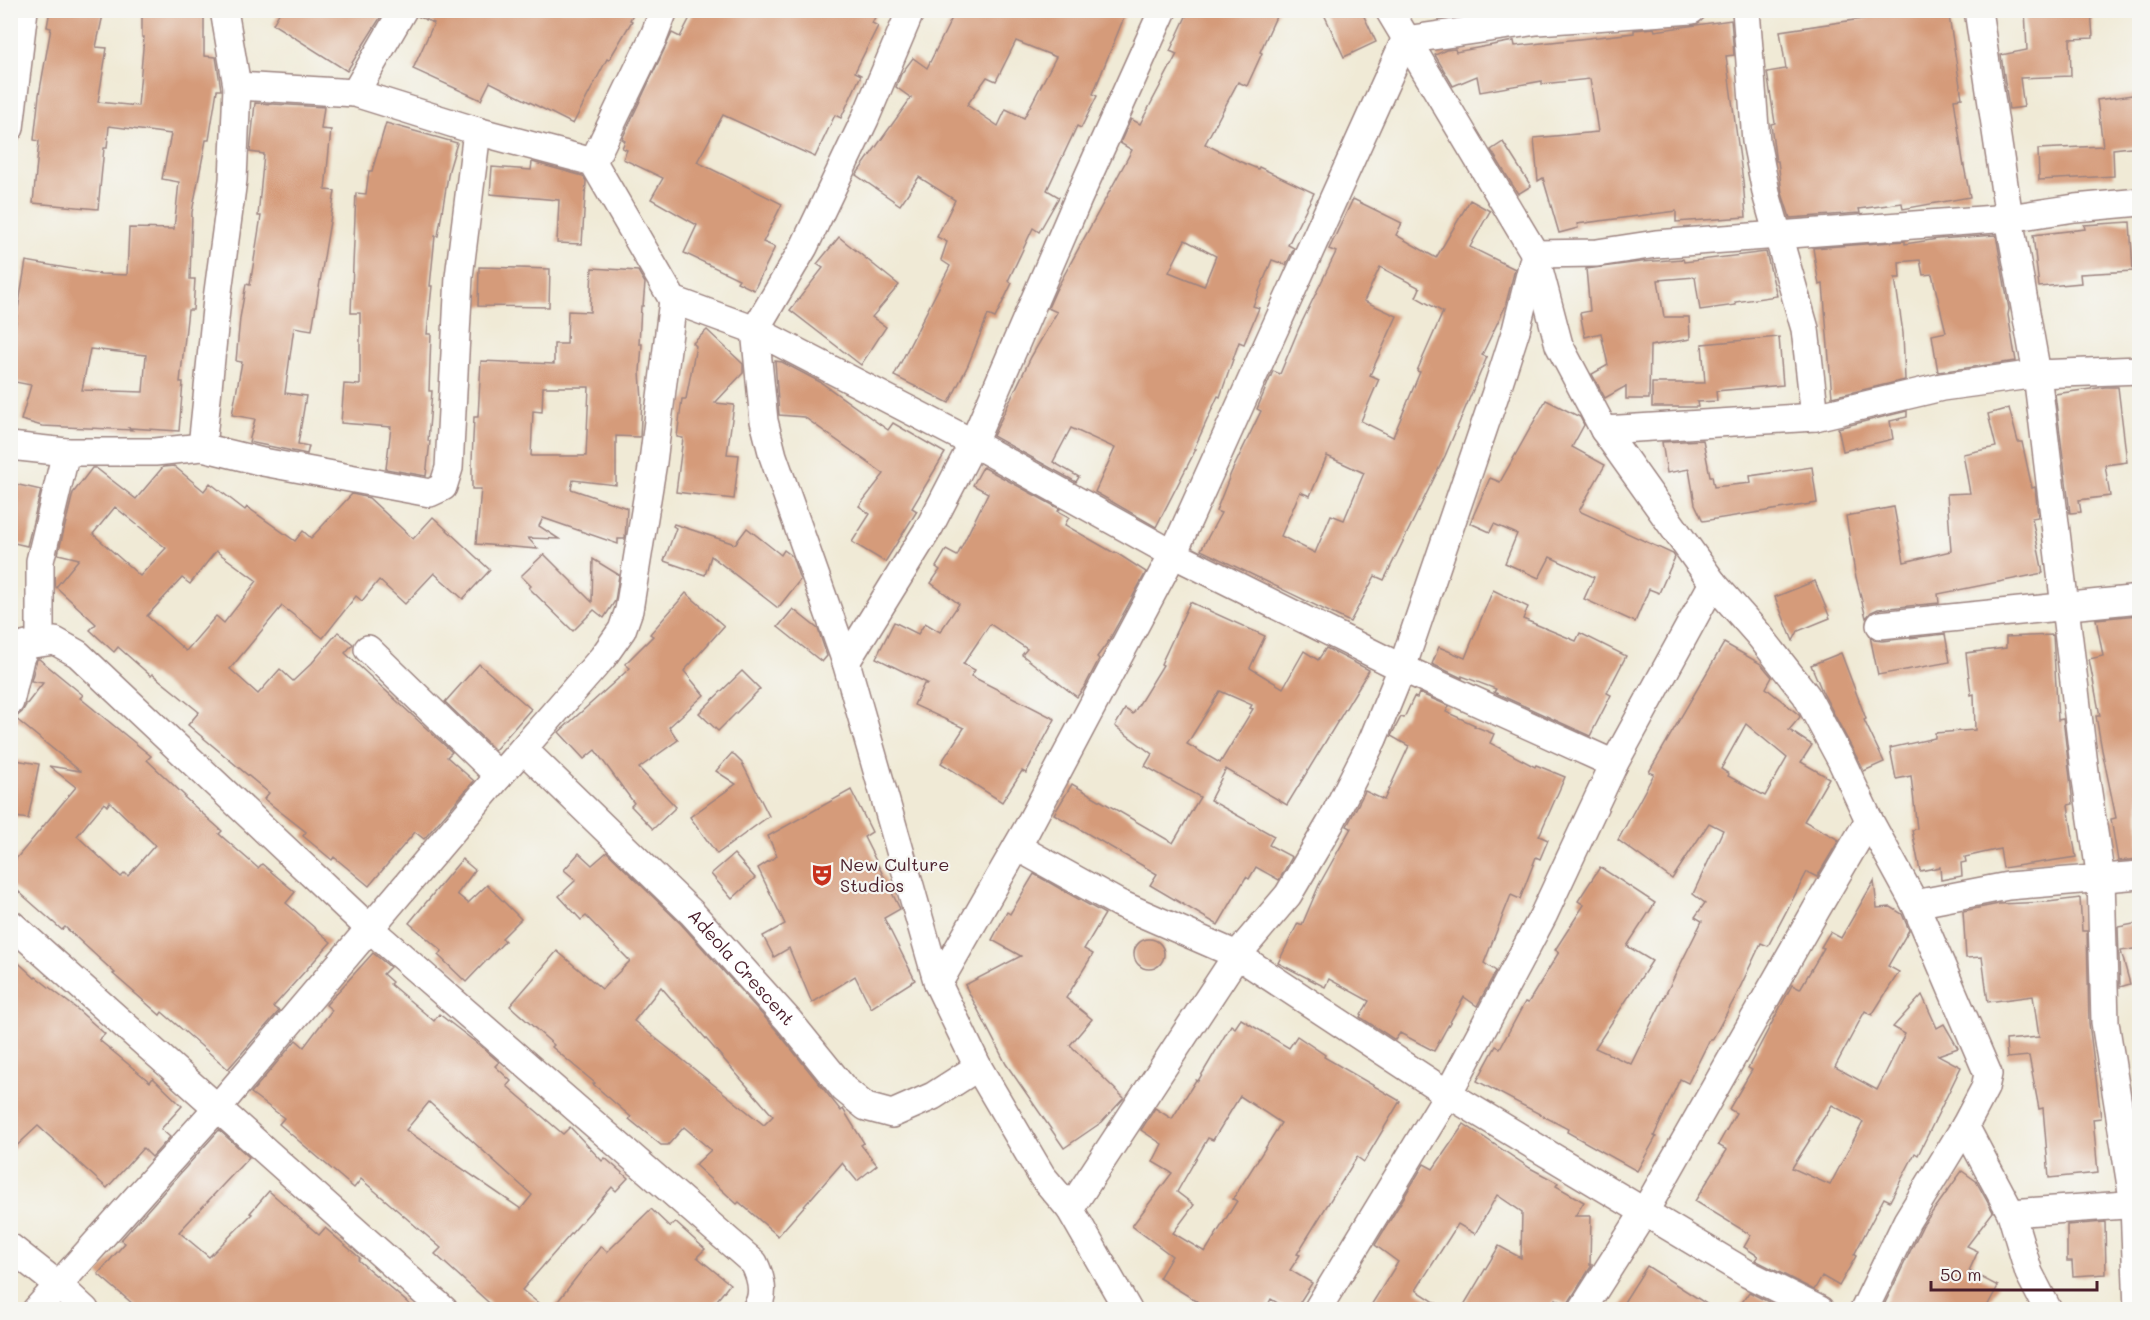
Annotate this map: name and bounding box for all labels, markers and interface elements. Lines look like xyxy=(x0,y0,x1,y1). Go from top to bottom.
place label: New Culture Studios xyxy=(840,852,949,897)
theatre icon: New Culture Studios xyxy=(809,862,835,888)
street label: Adeola Crescent xyxy=(683,904,800,1030)
scale bar xyxy=(1931,1254,2098,1292)
text: 50 m xyxy=(1940,1262,1982,1286)

